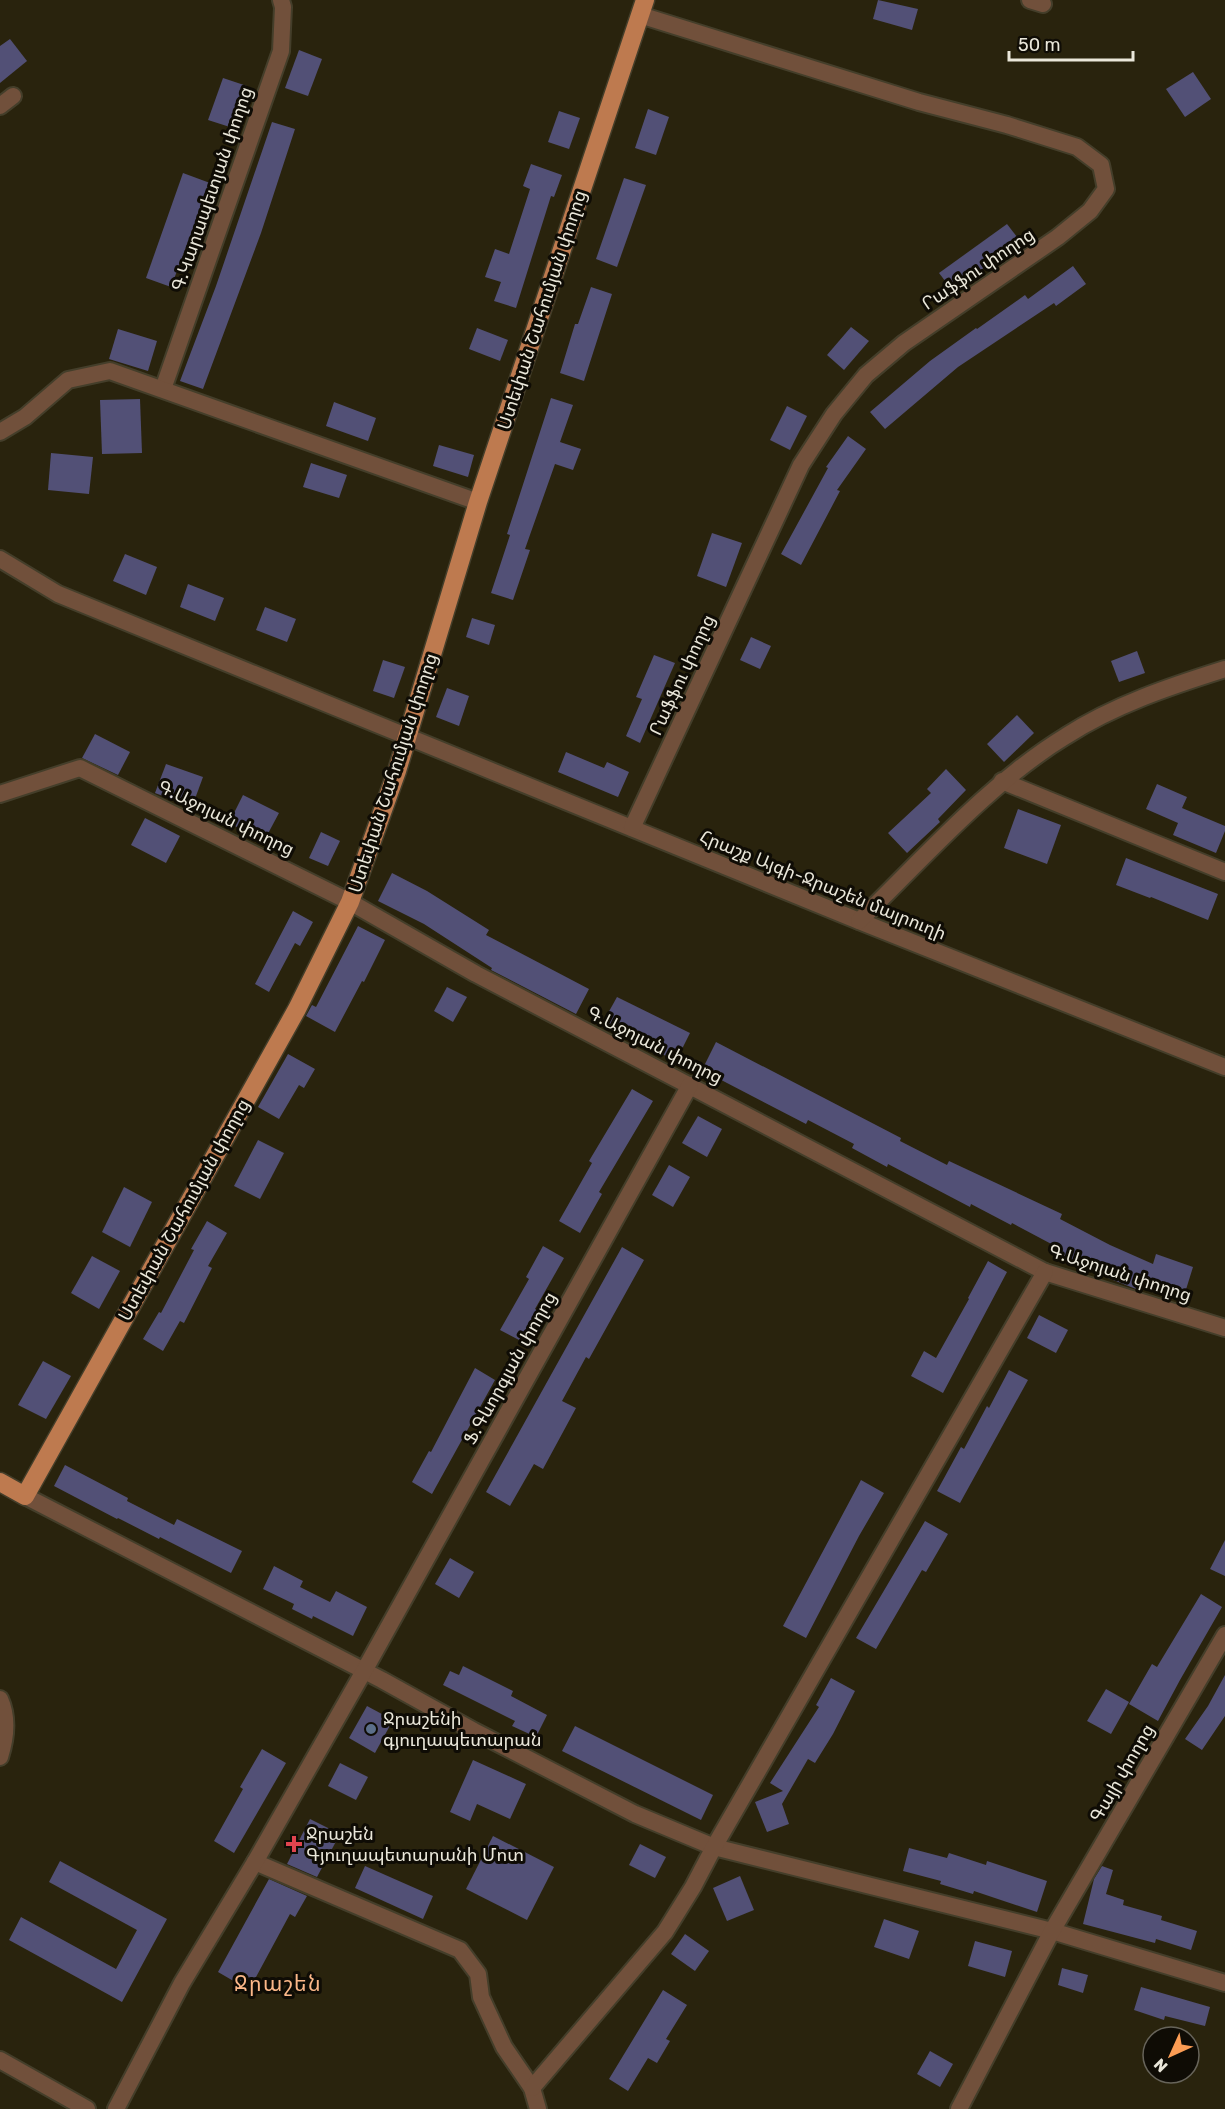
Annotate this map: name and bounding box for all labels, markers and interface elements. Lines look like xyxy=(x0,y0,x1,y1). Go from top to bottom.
scale bar xyxy=(1009,24,1134,62)
text: 50 m xyxy=(1018,34,1061,56)
street label: Գ.Կարապետյան փողոց xyxy=(167,84,257,294)
street label: Ստեփան Շահումյան փողոց xyxy=(493,187,591,433)
street label: Րաֆֆու փողոց xyxy=(918,223,1038,315)
street label: Րաֆֆու փողոց xyxy=(644,611,720,739)
street label: Ստեփան Շահումյան փողոց xyxy=(344,650,442,896)
street label: Գ.Աջոյան փողոց xyxy=(154,775,298,861)
street label: Հրաշք Այգի-Ջրաշեն մայրուղի xyxy=(697,825,949,945)
street label: Գ.Աջոյան փողոց xyxy=(584,1001,726,1089)
street label: Ստեփան Շահումյան փողոց xyxy=(114,1095,254,1325)
street label: Գ.Աջոյան փողոց xyxy=(1046,1240,1194,1306)
street label: Ֆ.Գևորգյան փողոց xyxy=(459,1288,561,1448)
place label: Ջրաշենի գյուղապետարան xyxy=(383,1708,542,1751)
street label: Գայի փողոց xyxy=(1085,1720,1159,1826)
marker: Ջրաշենի գյուղապետարան xyxy=(364,1722,378,1736)
place label: Ջրաշեն Գյուղապետարանի Մոտ xyxy=(306,1823,524,1866)
marker: Ջրաշեն Գյուղապետարանի Մոտ xyxy=(287,1837,301,1851)
district label: Ջրաշեն xyxy=(234,1971,322,1996)
north arrow xyxy=(1141,2025,1201,2085)
text: N xyxy=(1150,2054,1172,2076)

